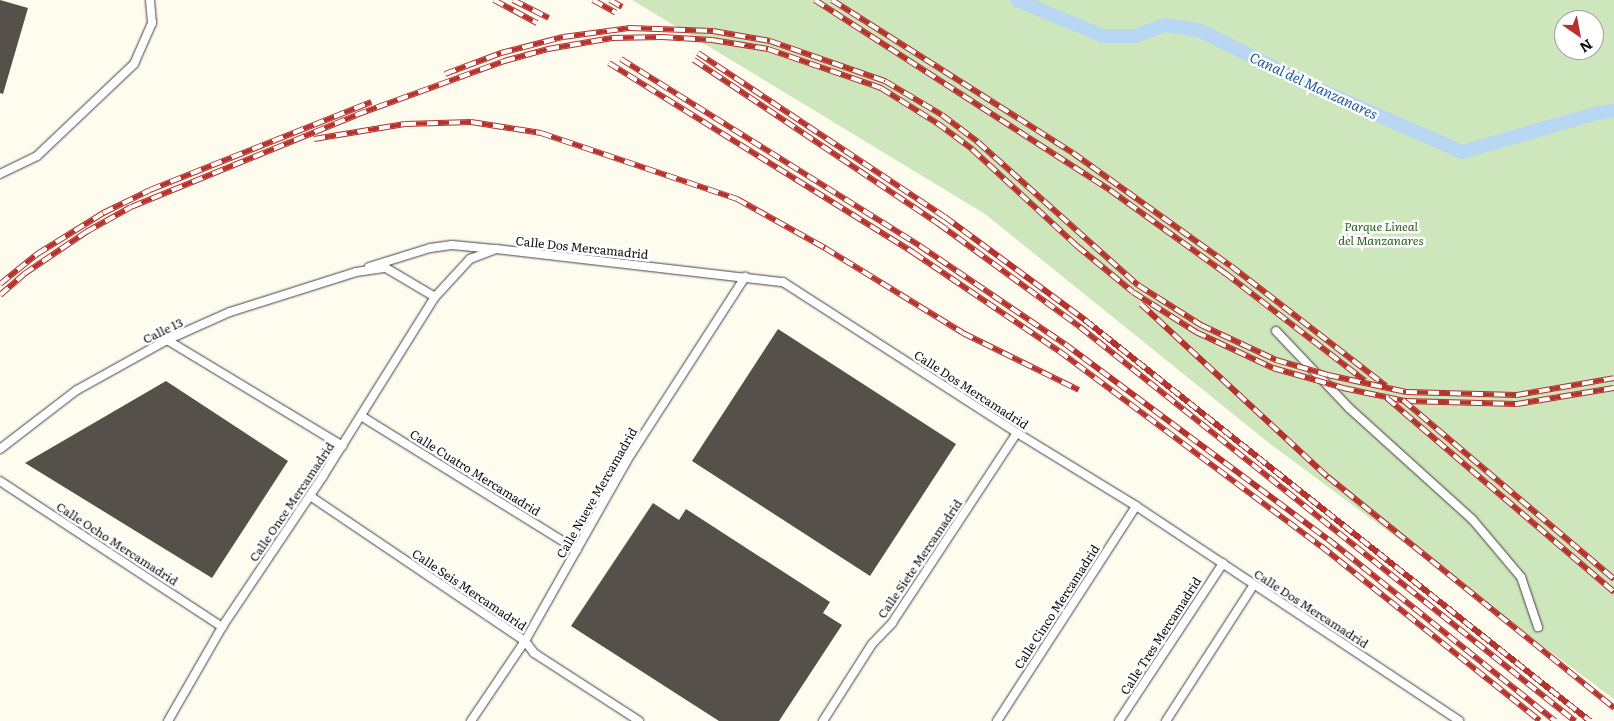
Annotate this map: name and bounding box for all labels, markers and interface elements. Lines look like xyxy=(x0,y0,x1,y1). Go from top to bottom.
north arrow xyxy=(1554,10,1604,60)
text: N xyxy=(1576,35,1597,58)
water label: Canal del Manzanares xyxy=(1247,48,1381,122)
park label: Parque Lineal del Manzanares xyxy=(1338,220,1424,248)
street label: Calle Dos Mercamadrid xyxy=(515,234,649,262)
street label: Calle 13 xyxy=(141,315,185,347)
street label: Calle Dos Mercamadrid xyxy=(911,348,1031,432)
street label: Calle Nueve Mercamadrid xyxy=(554,425,640,561)
street label: Calle Cuatro Mercamadrid xyxy=(407,427,543,519)
street label: Calle Once Mercamadrid xyxy=(247,440,337,564)
street label: Calle Siete Mercamadrid xyxy=(875,497,965,621)
street label: Calle Ocho Mercamadrid xyxy=(54,499,180,589)
street label: Calle Cinco Mercamadrid xyxy=(1011,542,1103,672)
street label: Calle Seis Mercamadrid xyxy=(409,546,529,634)
street label: Calle Dos Mercamadrid xyxy=(1251,567,1371,651)
street label: Calle Tres Mercamadrid xyxy=(1118,574,1204,698)

